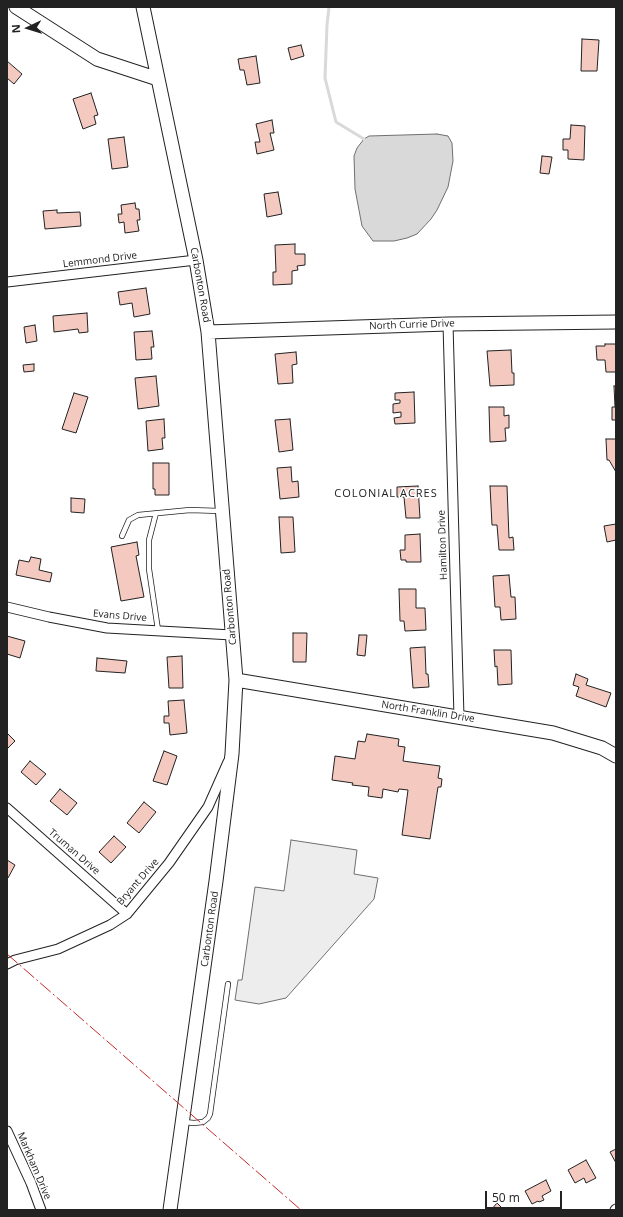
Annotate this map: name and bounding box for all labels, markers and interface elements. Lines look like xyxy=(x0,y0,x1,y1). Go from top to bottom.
north arrow xyxy=(8,8,48,48)
text: N xyxy=(8,24,23,34)
street label: Carbonton Road xyxy=(187,246,213,324)
street label: Lemmond Drive xyxy=(62,249,138,271)
street label: North Currie Drive xyxy=(369,318,455,332)
district label: COLONIAL ACRES xyxy=(334,487,438,501)
street label: Hamilton Drive xyxy=(436,510,450,580)
street label: Carbonton Road xyxy=(221,568,239,646)
street label: Evans Drive xyxy=(93,608,147,624)
street label: North Franklin Drive xyxy=(380,699,476,725)
street label: Truman Drive xyxy=(46,827,102,877)
street label: Bryant Drive xyxy=(114,856,162,908)
street label: Carbonton Road xyxy=(199,890,221,968)
street label: Markham Drive xyxy=(14,1131,54,1201)
scale bar xyxy=(487,1183,564,1209)
text: 50 m xyxy=(492,1189,520,1206)

